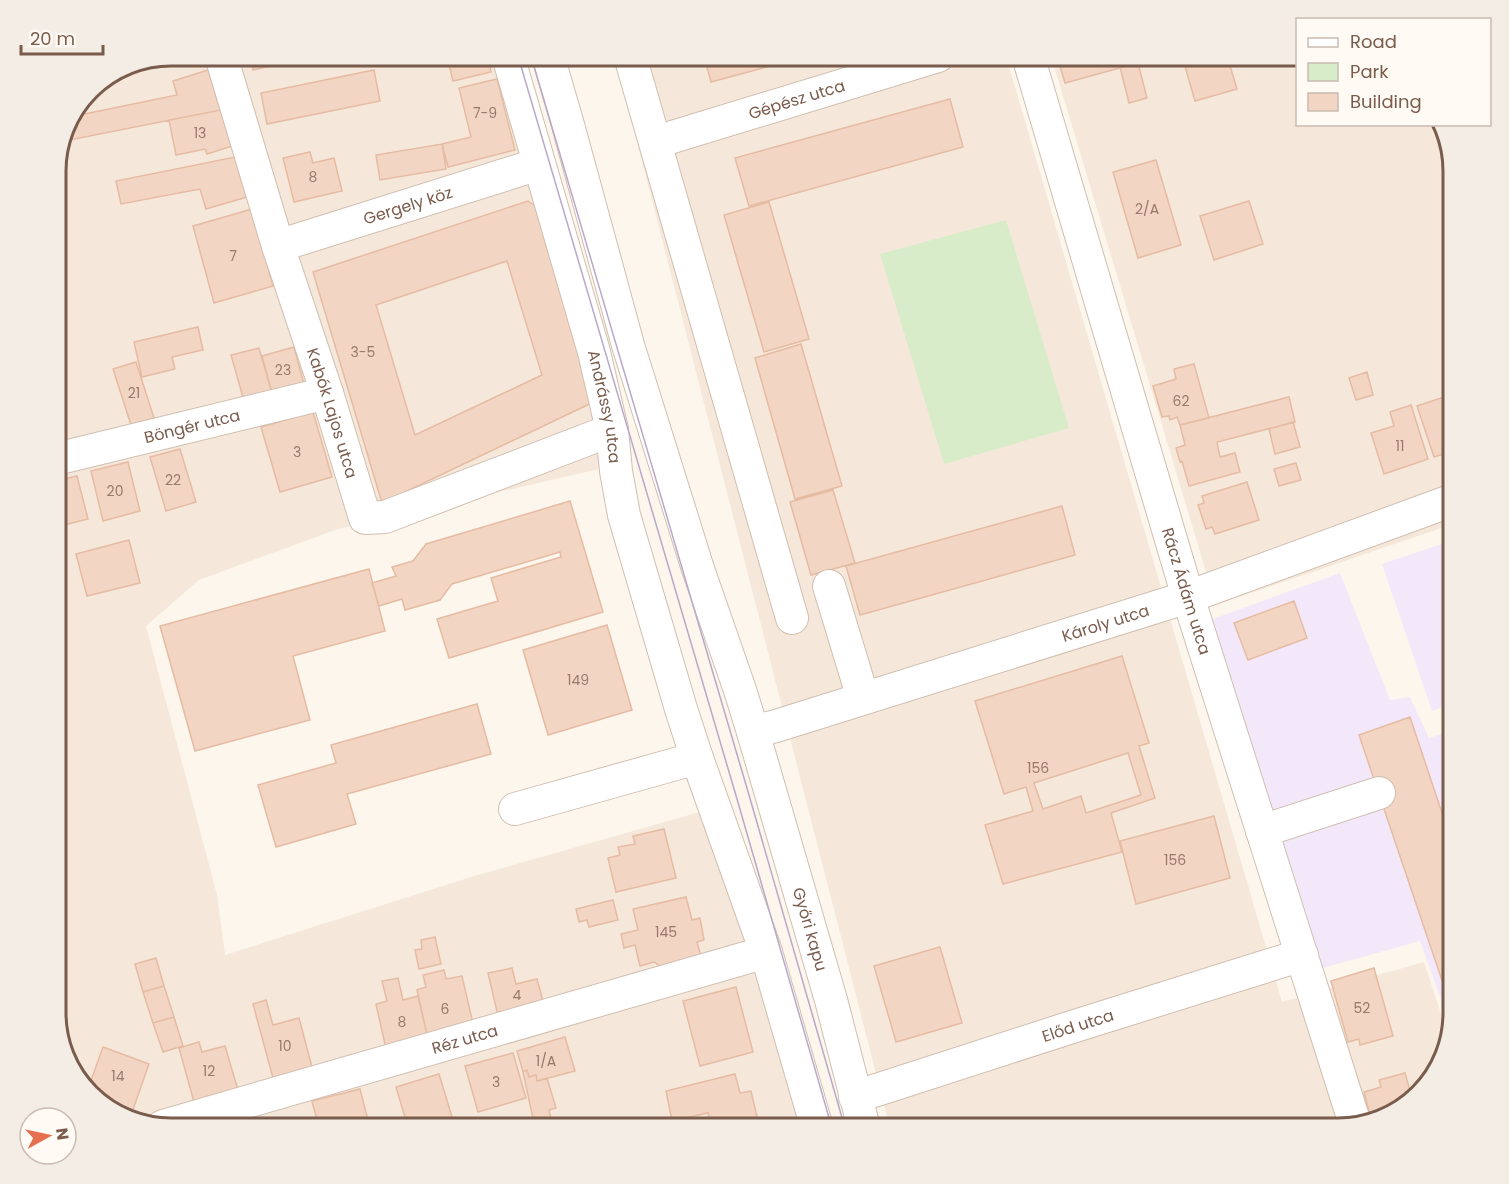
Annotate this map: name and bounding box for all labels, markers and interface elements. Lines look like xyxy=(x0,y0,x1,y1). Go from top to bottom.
scale bar xyxy=(21,18,104,56)
legend xyxy=(1296,18,1491,126)
text: 20 m xyxy=(30,26,75,51)
text: Road xyxy=(1350,29,1397,54)
text: Park xyxy=(1350,59,1389,84)
street label: Gépész utca xyxy=(746,74,848,125)
text: Building xyxy=(1350,89,1422,114)
house number: 7-9 xyxy=(473,103,497,123)
house number: 13 xyxy=(194,123,206,143)
house number: 8 xyxy=(309,167,318,187)
street label: Gergely köz xyxy=(361,181,455,230)
house number: 2/A xyxy=(1135,199,1159,219)
house number: 7 xyxy=(229,246,237,266)
house number: 3-5 xyxy=(351,342,375,362)
street label: Kabók Lajos utca xyxy=(301,345,363,481)
street label: Andrássy utca xyxy=(582,348,626,464)
house number: 23 xyxy=(275,360,291,380)
house number: 21 xyxy=(128,383,140,403)
house number: 62 xyxy=(1173,391,1189,411)
street label: Böngér utca xyxy=(142,404,242,449)
house number: 11 xyxy=(1396,436,1404,456)
house number: 3 xyxy=(293,442,301,462)
house number: 22 xyxy=(165,470,181,490)
house number: 20 xyxy=(107,481,123,501)
street label: Rácz Ádám utca xyxy=(1156,525,1217,658)
street label: Károly utca xyxy=(1059,599,1152,648)
house number: 149 xyxy=(567,670,589,690)
house number: 156 xyxy=(1027,758,1049,778)
house number: 156 xyxy=(1164,850,1186,870)
street label: Győri kapu xyxy=(787,885,833,974)
house number: 145 xyxy=(655,922,677,942)
house number: 4 xyxy=(513,985,522,1005)
house number: 52 xyxy=(1354,998,1370,1018)
house number: 6 xyxy=(441,999,450,1019)
street label: Előd utca xyxy=(1039,1004,1117,1048)
house number: 8 xyxy=(398,1012,407,1032)
street label: Réz utca xyxy=(429,1019,501,1060)
house number: 10 xyxy=(278,1036,292,1056)
house number: 1/A xyxy=(536,1051,556,1071)
house number: 12 xyxy=(203,1061,215,1081)
house number: 14 xyxy=(111,1066,125,1086)
house number: 3 xyxy=(492,1072,500,1092)
north arrow xyxy=(18,1106,78,1166)
text: N xyxy=(50,1126,75,1142)

